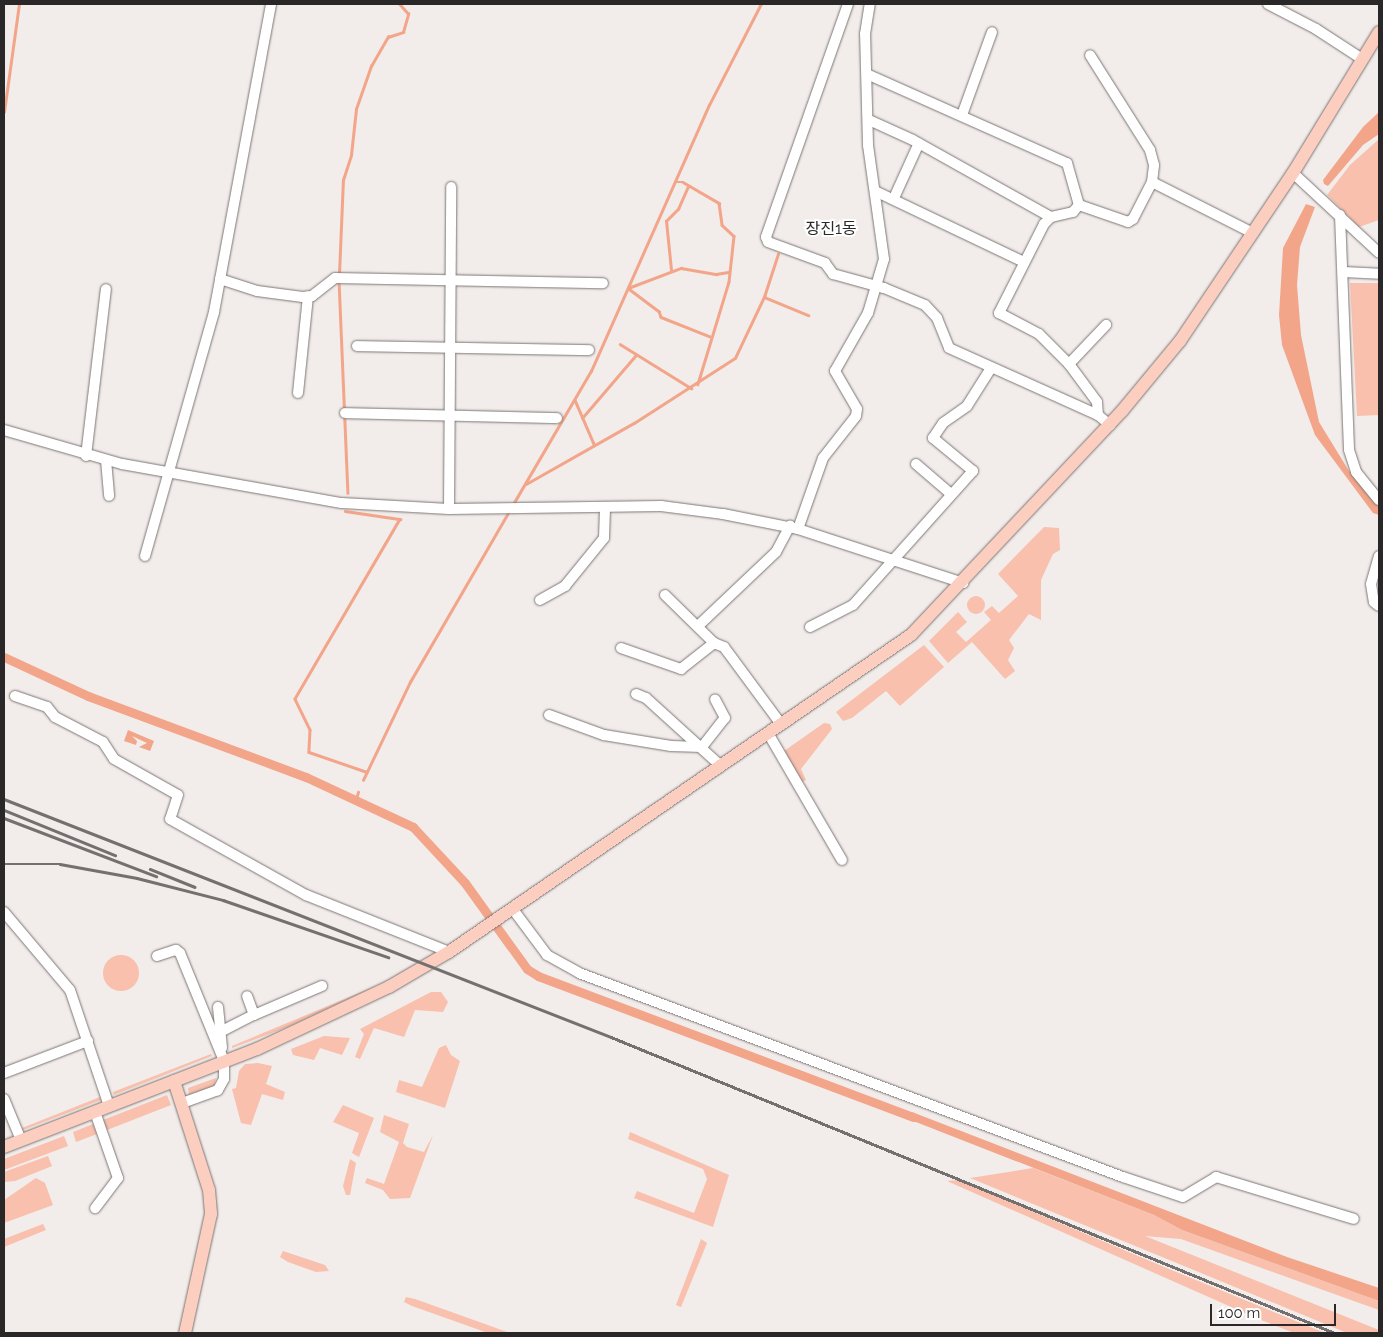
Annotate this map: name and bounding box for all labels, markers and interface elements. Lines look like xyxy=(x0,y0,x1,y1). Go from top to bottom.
district label: 장진1동 xyxy=(805,219,857,239)
scale bar xyxy=(1213,1294,1339,1326)
text: 100 m xyxy=(1218,1304,1260,1322)

